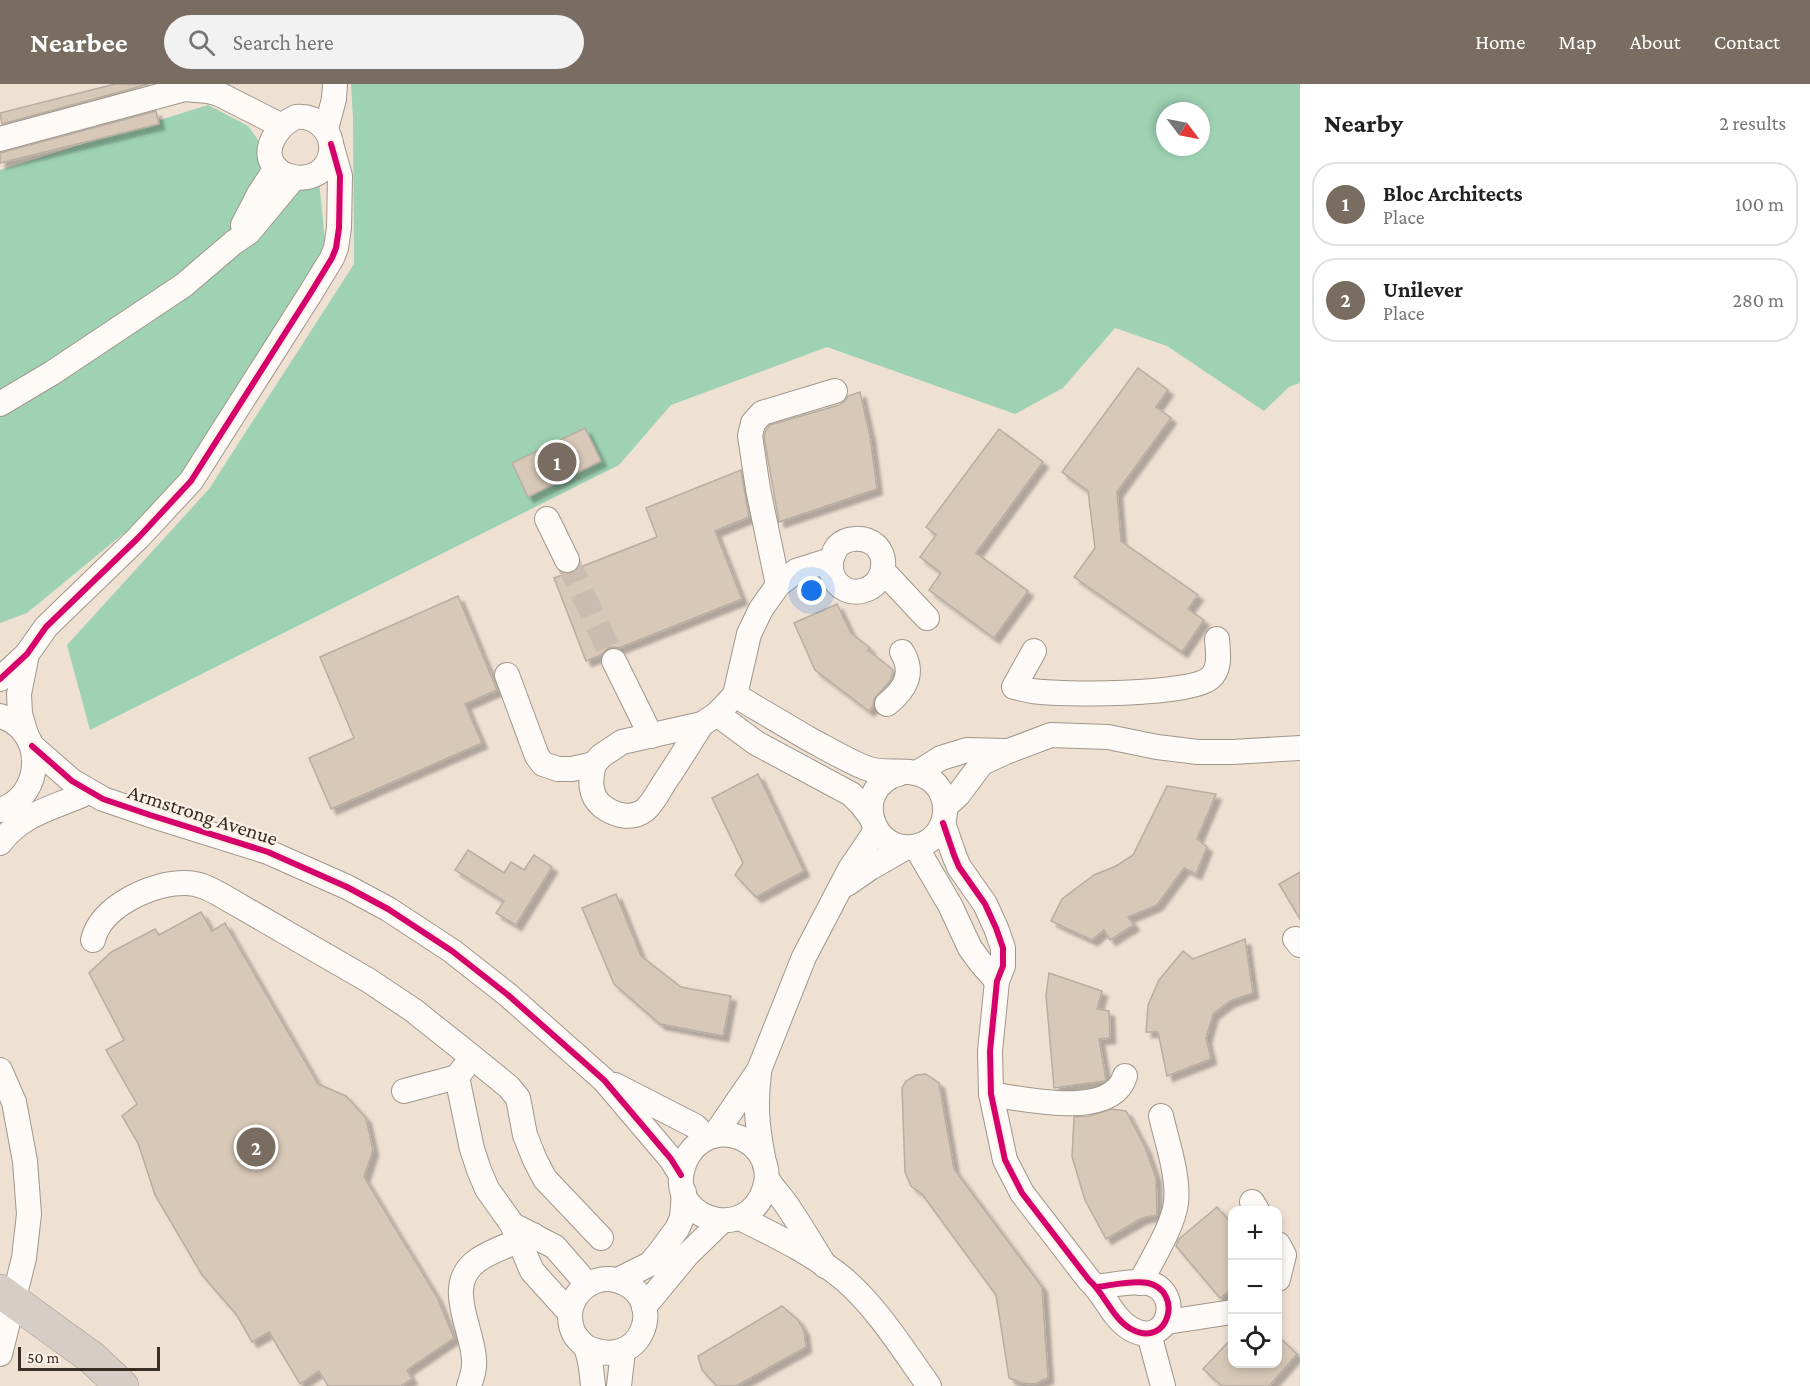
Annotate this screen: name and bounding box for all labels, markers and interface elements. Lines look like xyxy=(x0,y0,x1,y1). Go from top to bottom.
search box xyxy=(164,15,584,69)
icon: search xyxy=(185,26,218,59)
text: Nearbee xyxy=(30,27,128,58)
text: Search here xyxy=(233,30,334,55)
text: Home xyxy=(1475,30,1525,54)
text: Map xyxy=(1558,30,1597,54)
text: About xyxy=(1630,30,1681,54)
text: Contact xyxy=(1714,30,1780,54)
north arrow xyxy=(1156,102,1210,156)
text: Nearby xyxy=(1324,109,1403,138)
text: 2 results xyxy=(1719,112,1786,134)
text: Bloc Architects xyxy=(1383,181,1522,206)
text: 1 xyxy=(1342,193,1349,215)
text: 100 m xyxy=(1735,193,1784,215)
text: Place xyxy=(1383,206,1425,228)
text: Unilever xyxy=(1383,277,1463,302)
text: 2 xyxy=(1340,289,1351,311)
text: 280 m xyxy=(1733,289,1784,311)
text: Place xyxy=(1383,302,1425,324)
pin: 1 xyxy=(538,440,576,484)
your location xyxy=(797,576,826,605)
street label: Armstrong Avenue xyxy=(125,779,281,851)
pin: 2 xyxy=(236,1124,276,1170)
map controls xyxy=(1228,1206,1282,1368)
button: + xyxy=(1228,1206,1282,1260)
button: − xyxy=(1228,1260,1282,1314)
button: locate xyxy=(1228,1314,1282,1368)
scale bar xyxy=(18,1344,160,1372)
text: 50 m xyxy=(27,1349,59,1366)

